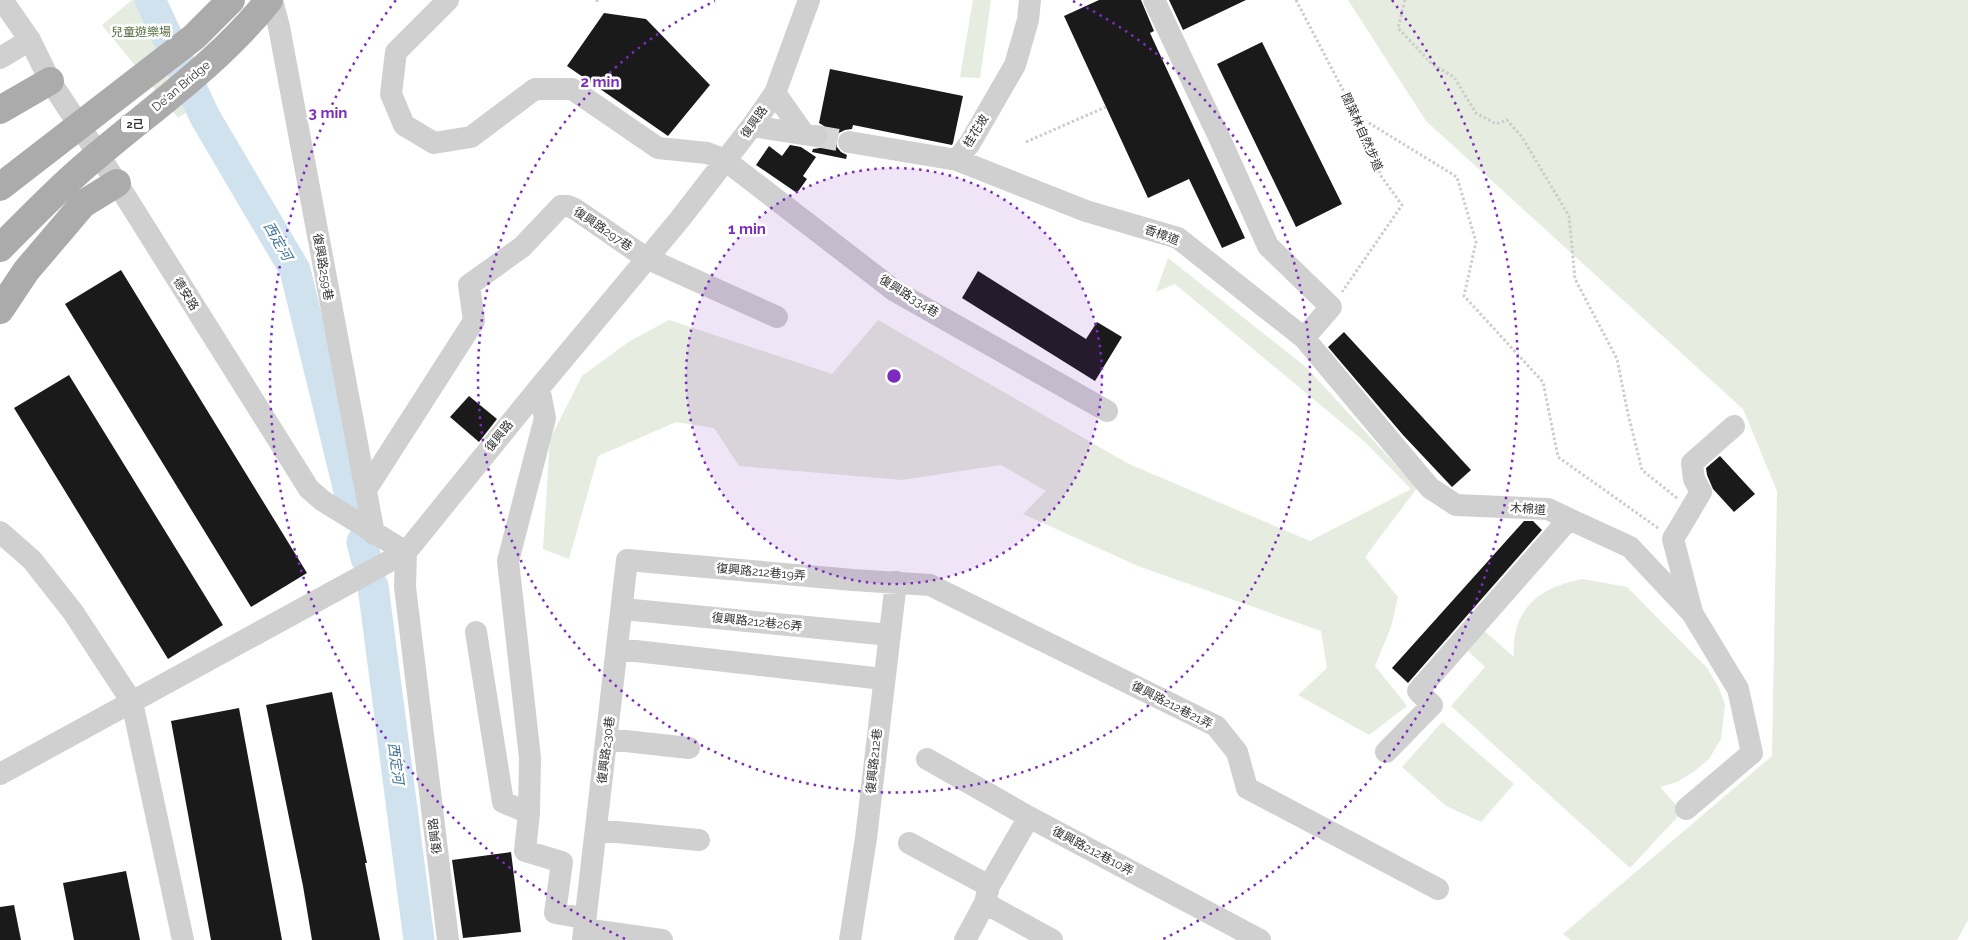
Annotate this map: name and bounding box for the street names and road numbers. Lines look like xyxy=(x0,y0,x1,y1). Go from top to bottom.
street label: De'an Bridge xyxy=(149,58,213,114)
street label: 闊葉林自然步道 xyxy=(1339,91,1385,173)
street label: 復興路 xyxy=(738,103,770,141)
street label: 桂花坡 xyxy=(961,112,991,150)
road number: 2己 xyxy=(121,116,149,132)
street label: 復興路297巷 xyxy=(571,204,635,254)
street label: 香樟道 xyxy=(1143,222,1181,248)
street label: 復興路259巷 xyxy=(310,232,336,302)
street label: 復興路334巷 xyxy=(877,272,941,320)
street label: 德安路 xyxy=(171,275,201,313)
street label: 復興路 xyxy=(482,418,516,454)
street label: 木棉道 xyxy=(1510,501,1546,517)
street label: 復興路212巷19弄 xyxy=(716,561,806,583)
street label: 復興路212巷26弄 xyxy=(711,610,803,634)
street label: 復興路212巷21弄 xyxy=(1129,679,1215,731)
street label: 復興路230巷 xyxy=(595,715,617,785)
street label: 復興路212巷 xyxy=(864,728,884,794)
street label: 復興路 xyxy=(426,817,444,855)
street label: 復興路212巷10弄 xyxy=(1050,824,1136,878)

